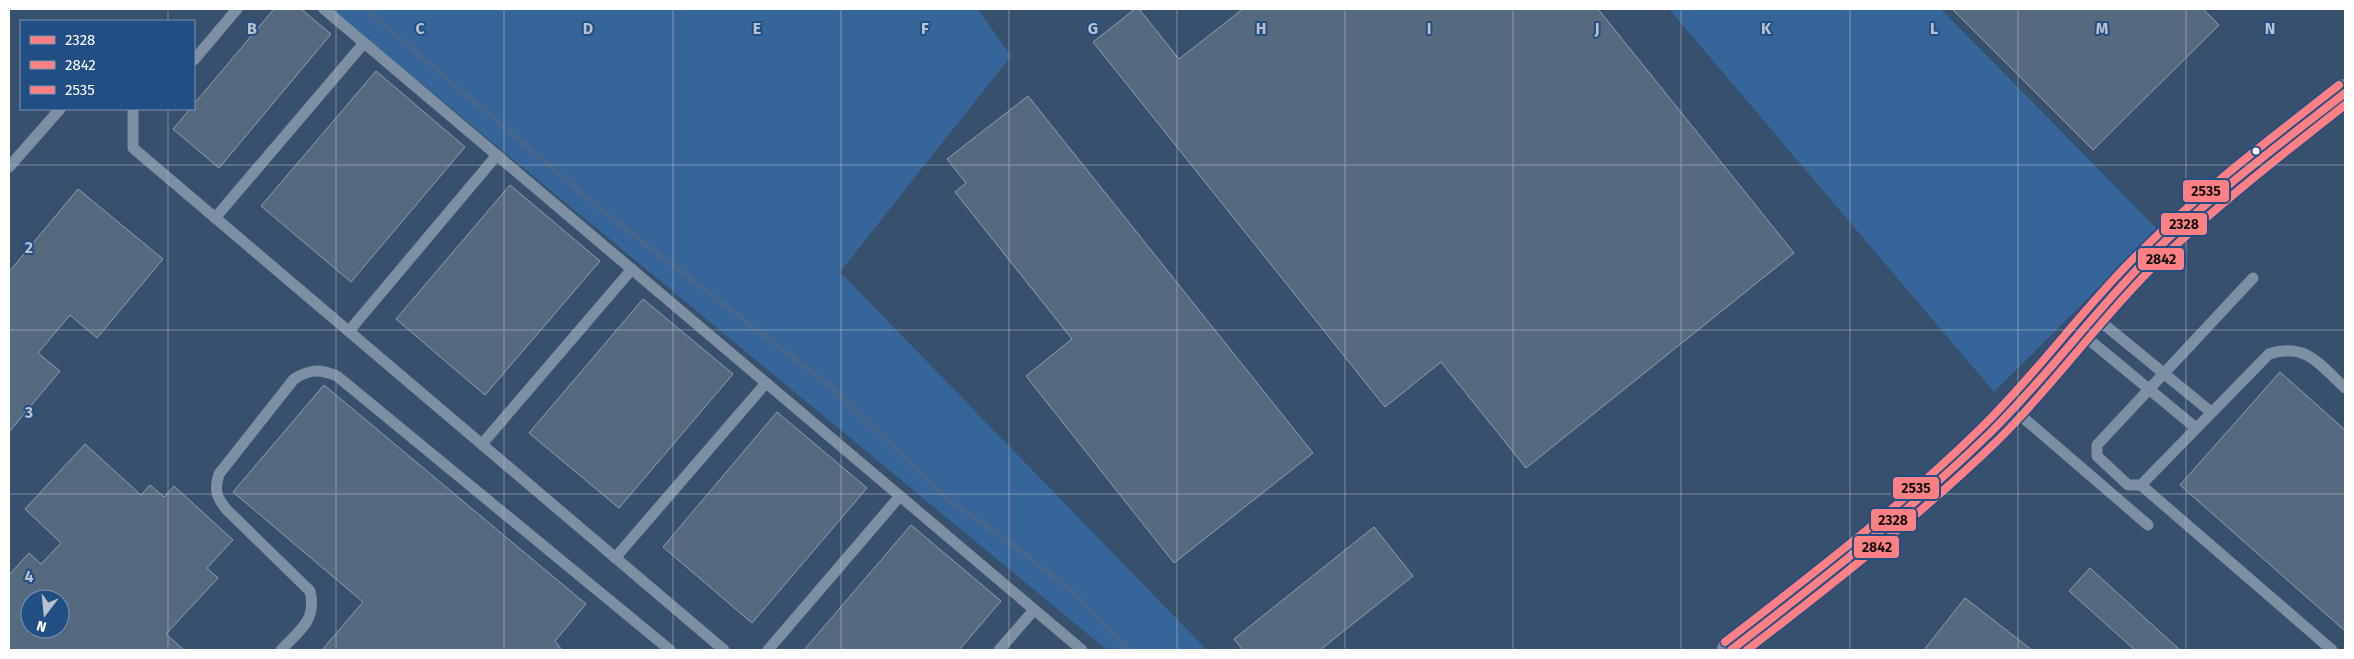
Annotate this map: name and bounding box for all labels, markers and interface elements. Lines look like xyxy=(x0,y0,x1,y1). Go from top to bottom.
text: B xyxy=(247,19,257,38)
text: C xyxy=(415,19,425,38)
text: D xyxy=(583,19,593,38)
text: E xyxy=(753,19,761,38)
text: F xyxy=(921,19,929,38)
text: G xyxy=(1088,19,1098,38)
text: H xyxy=(1256,19,1266,38)
text: I xyxy=(1427,19,1431,38)
text: J xyxy=(1593,19,1600,38)
text: K xyxy=(1761,19,1772,38)
text: L xyxy=(1930,19,1938,38)
text: M xyxy=(2096,19,2109,38)
text: N xyxy=(2265,19,2275,38)
legend xyxy=(20,20,195,110)
text: 2328 xyxy=(65,31,95,49)
text: 2842 xyxy=(65,56,96,74)
text: 2535 xyxy=(65,81,95,99)
unlabelled marker xyxy=(2251,146,2261,156)
line badge: 2535 xyxy=(2182,179,2230,203)
text: 2535 xyxy=(2191,183,2221,200)
line badge: 2328 xyxy=(2160,212,2208,236)
text: 2328 xyxy=(2169,216,2199,233)
text: 2 xyxy=(25,238,33,257)
line badge: 2842 xyxy=(2137,247,2185,271)
text: 2842 xyxy=(2146,251,2176,268)
text: 3 xyxy=(24,403,33,422)
line badge: 2535 xyxy=(1892,476,1940,500)
text: 2535 xyxy=(1901,480,1931,497)
line badge: 2328 xyxy=(1870,508,1917,532)
text: 2328 xyxy=(1878,512,1908,529)
line badge: 2842 xyxy=(1853,535,1900,559)
text: 2842 xyxy=(1862,539,1892,556)
text: 4 xyxy=(24,567,34,586)
north arrow xyxy=(20,589,70,639)
text: N xyxy=(35,617,48,635)

